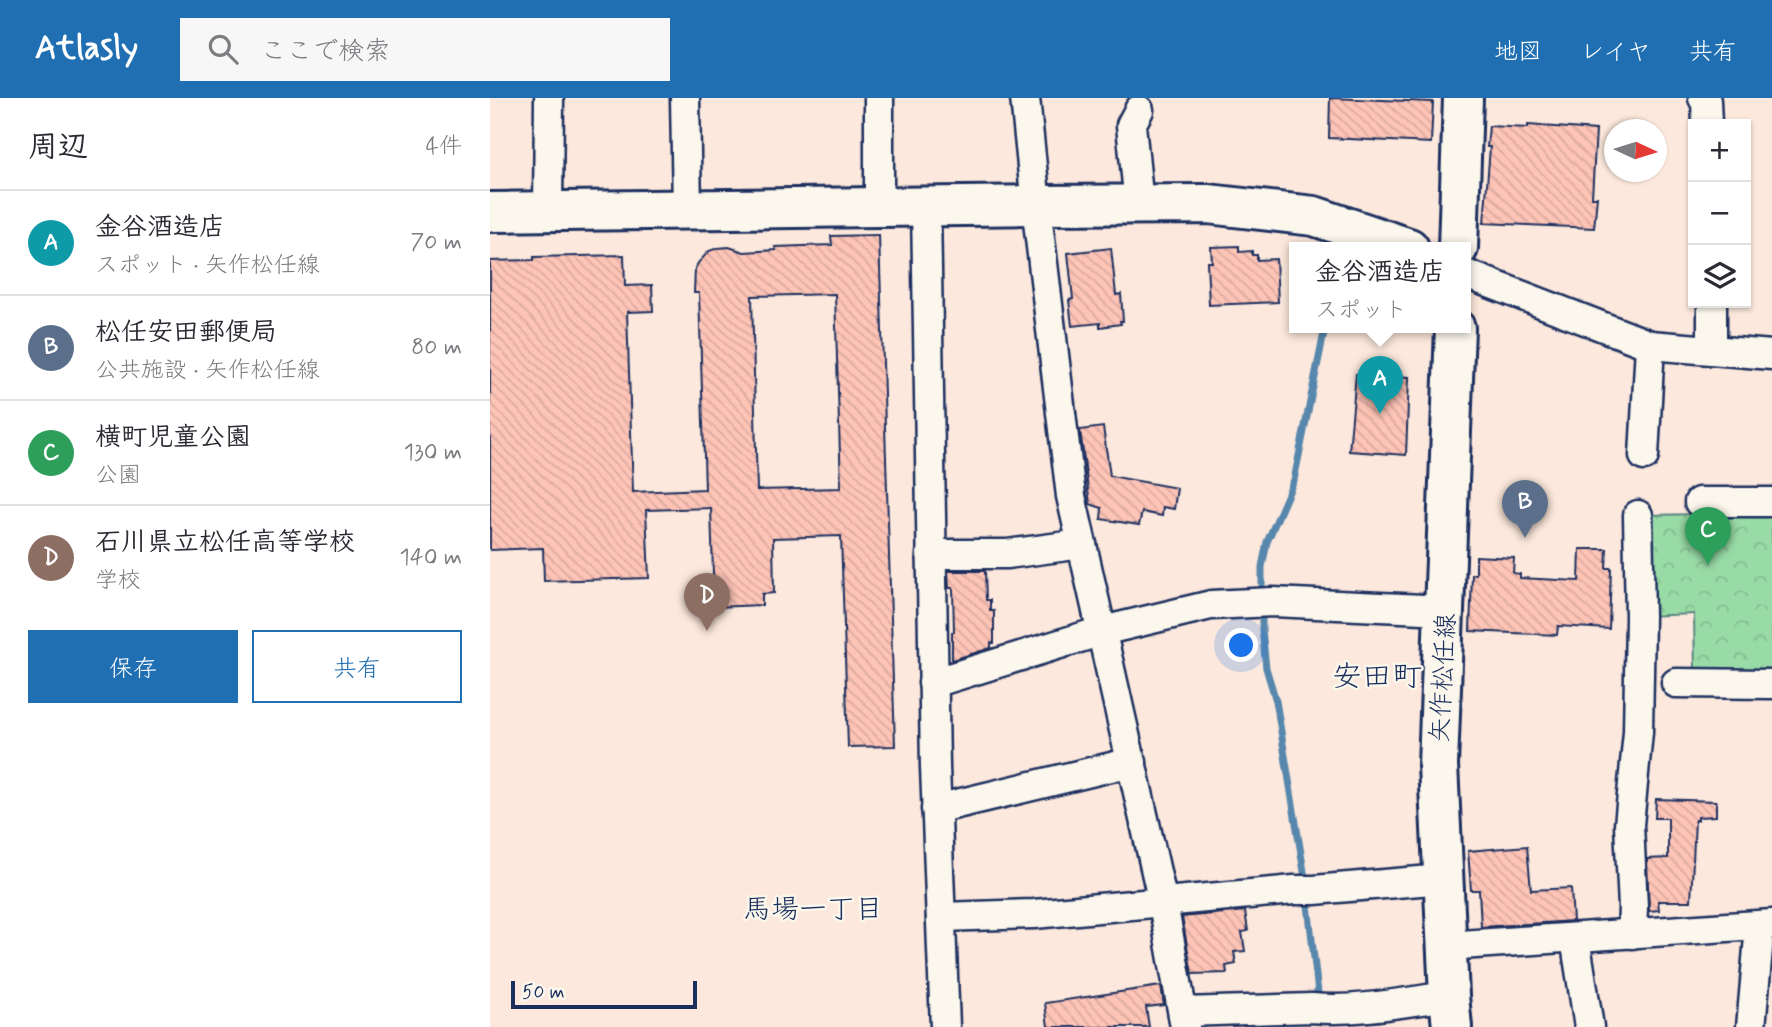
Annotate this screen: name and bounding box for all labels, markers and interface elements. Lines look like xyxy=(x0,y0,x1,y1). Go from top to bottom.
search box xyxy=(180,18,670,81)
text: Atlasly xyxy=(35,27,138,71)
icon: search xyxy=(204,30,242,68)
text: ここで検索 xyxy=(260,35,390,69)
text: 地図 xyxy=(1494,37,1542,68)
text: レイヤ xyxy=(1580,37,1651,68)
text: 共有 xyxy=(1689,37,1737,68)
north arrow xyxy=(1604,119,1667,182)
map controls xyxy=(1688,119,1751,308)
button: + xyxy=(1688,119,1751,182)
text: 周辺 xyxy=(28,128,88,167)
text: 4件 xyxy=(426,132,462,162)
button: − xyxy=(1688,182,1751,245)
text: 金谷酒造店 xyxy=(95,211,225,245)
text: A xyxy=(43,228,59,258)
text: 70 m xyxy=(410,228,462,258)
popup xyxy=(1289,242,1471,333)
button: layers xyxy=(1688,245,1751,308)
text: スポット · 矢作松任線 xyxy=(95,251,320,281)
text: 金谷酒造店 xyxy=(1315,256,1445,290)
text: スポット xyxy=(1315,296,1407,326)
text: 松任安田郵便局 xyxy=(95,316,277,350)
text: B xyxy=(44,333,58,363)
text: 80 m xyxy=(411,333,462,363)
text: 公共施設 · 矢作松任線 xyxy=(95,356,320,386)
pin: A xyxy=(1357,356,1403,414)
text: 横町児童公園 xyxy=(95,421,251,455)
text: C xyxy=(43,438,59,468)
text: 130 m xyxy=(404,438,462,468)
text: 公園 xyxy=(95,461,141,491)
pin: B xyxy=(1502,480,1548,538)
pin: C xyxy=(1685,507,1731,565)
text: 石川県立松任高等学校 xyxy=(95,526,355,560)
text: D xyxy=(43,543,59,573)
text: 140 m xyxy=(399,543,462,573)
text: 学校 xyxy=(95,566,141,596)
pin: D xyxy=(684,573,730,631)
street label: 矢作松任線 xyxy=(1424,612,1464,744)
your location xyxy=(1224,628,1258,662)
button: 保存 xyxy=(28,630,238,703)
button: 共有 xyxy=(252,630,462,703)
district label: 安田町 xyxy=(1332,658,1422,697)
district label: 馬場一丁目 xyxy=(743,892,883,929)
scale bar xyxy=(511,978,696,1010)
text: 50 m xyxy=(522,980,565,1005)

